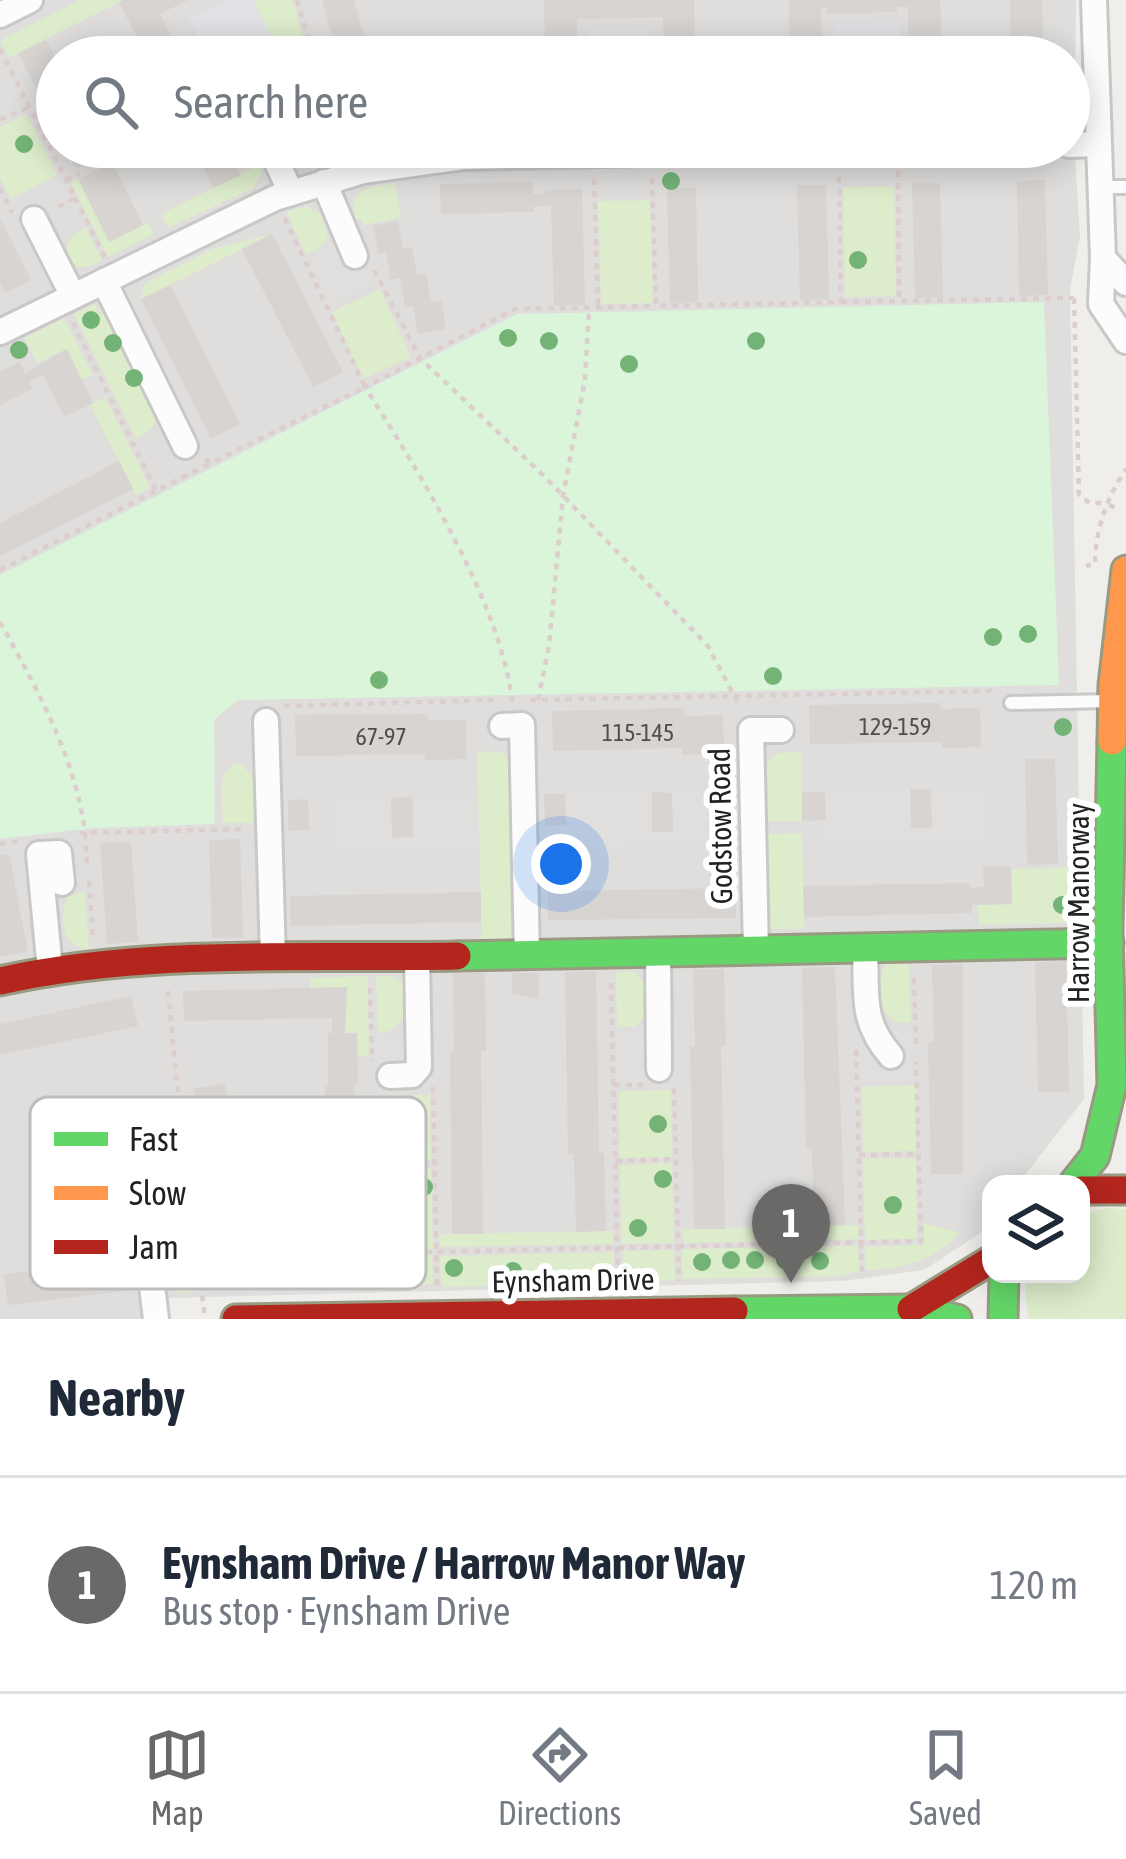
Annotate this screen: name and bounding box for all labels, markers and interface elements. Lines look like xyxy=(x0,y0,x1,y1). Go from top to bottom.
search box xyxy=(36,36,1090,168)
icon: search xyxy=(78,69,144,135)
text: Search here xyxy=(174,76,368,128)
house number: 129-159 xyxy=(859,713,931,740)
house number: 115-145 xyxy=(602,719,674,746)
house number: 67-97 xyxy=(355,723,407,750)
street label: Godstow Road xyxy=(702,748,738,904)
street label: Harrow Manorway xyxy=(1061,803,1095,1003)
your location xyxy=(531,834,591,894)
legend xyxy=(30,1097,426,1289)
text: Fast xyxy=(129,1120,178,1158)
text: Slow xyxy=(129,1174,186,1212)
map controls xyxy=(982,1175,1090,1283)
button: layers xyxy=(982,1175,1090,1283)
pin: 1 xyxy=(752,1184,830,1283)
text: Jam xyxy=(129,1228,179,1266)
street label: Eynsham Drive xyxy=(491,1262,655,1298)
text: Nearby xyxy=(48,1368,185,1427)
text: Eynsham Drive / Harrow Manor Way xyxy=(162,1537,745,1589)
text: 1 xyxy=(78,1563,96,1607)
text: 120 m xyxy=(990,1563,1078,1607)
text: Bus stop · Eynsham Drive xyxy=(162,1589,510,1633)
tab: Map xyxy=(144,1722,210,1832)
tab: Directions xyxy=(498,1722,621,1832)
tab: Saved xyxy=(909,1722,982,1832)

